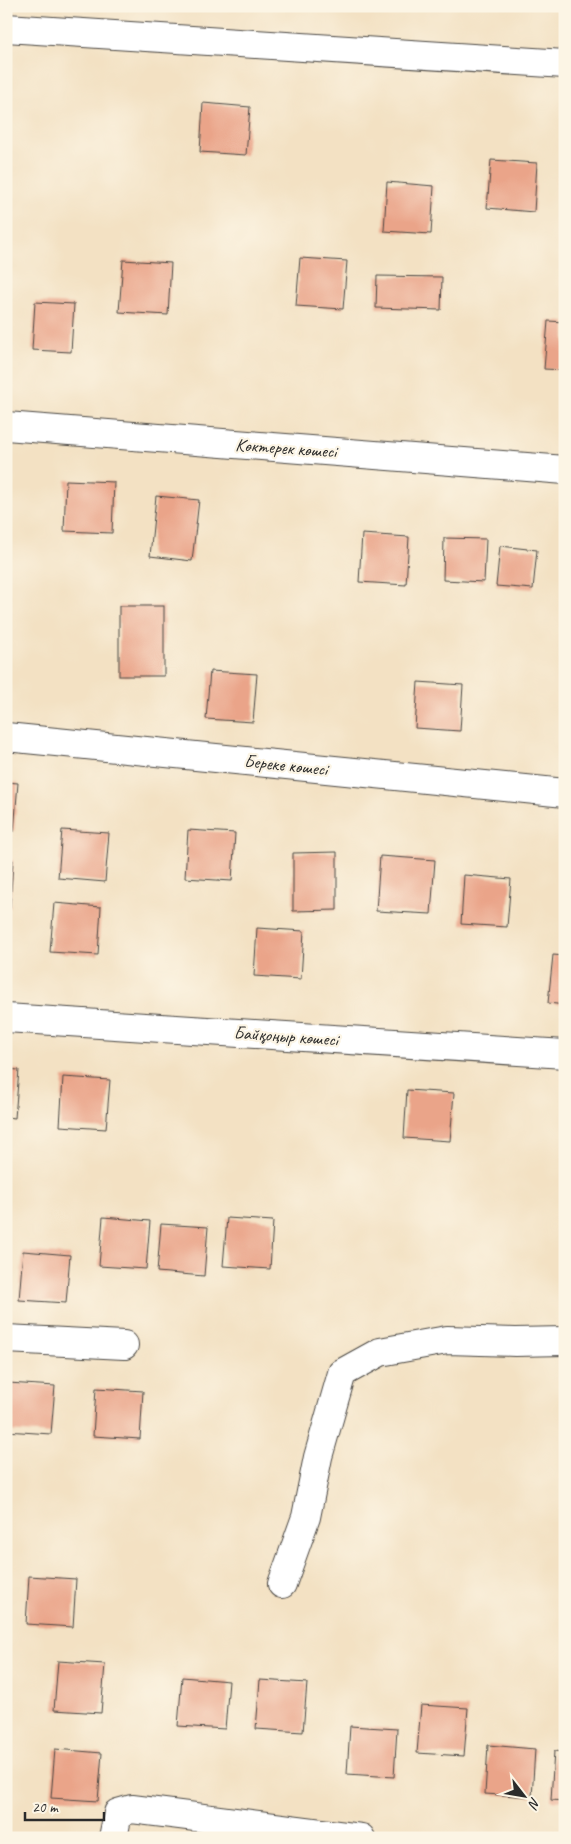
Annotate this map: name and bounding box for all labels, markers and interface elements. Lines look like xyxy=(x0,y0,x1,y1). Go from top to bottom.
street label: Көктерек көшесі xyxy=(235,433,340,463)
street label: Береке көшесі xyxy=(243,750,331,781)
street label: Байқоңыр көшесі xyxy=(233,1021,341,1051)
north arrow xyxy=(498,1772,548,1822)
scale bar xyxy=(25,1789,104,1821)
text: N xyxy=(524,1794,544,1813)
text: 20 m xyxy=(32,1798,59,1817)

